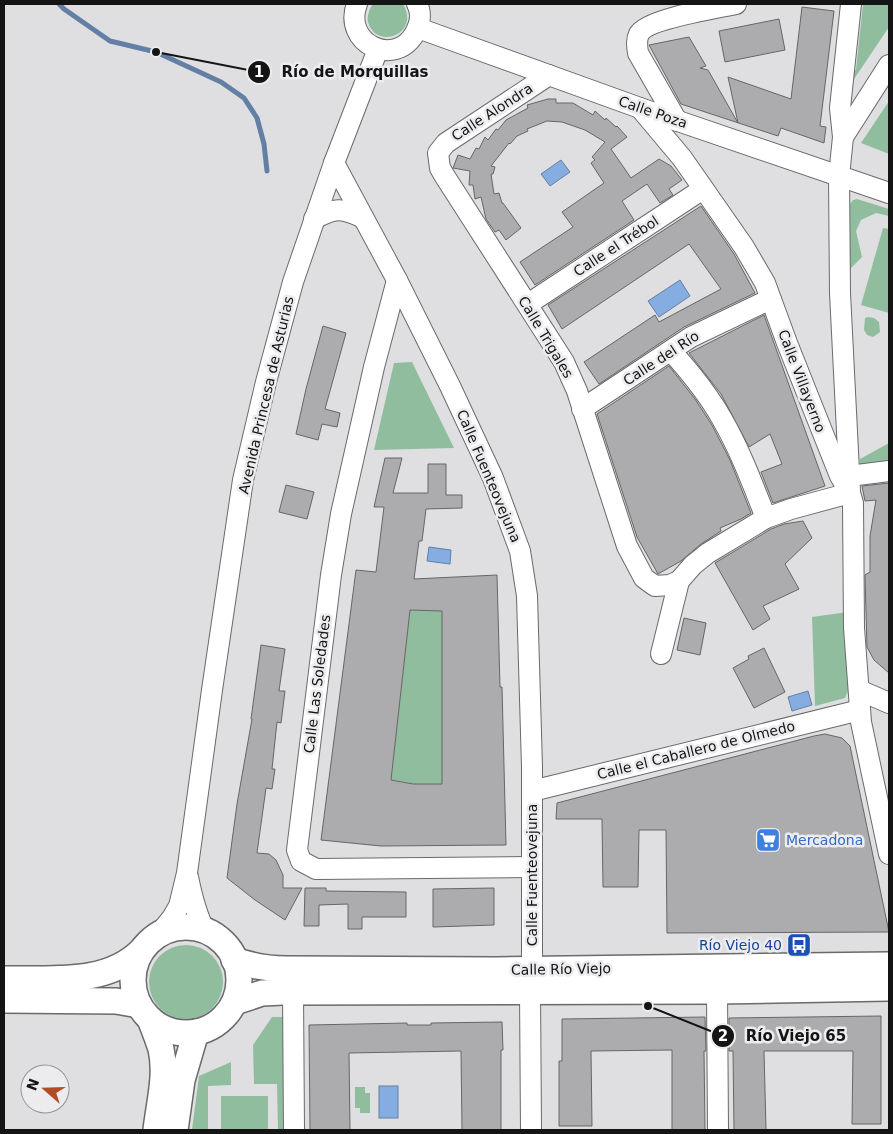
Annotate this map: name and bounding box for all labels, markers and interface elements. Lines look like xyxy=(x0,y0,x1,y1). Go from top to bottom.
callout: Río de Morquillas xyxy=(247,57,438,87)
text: 1 xyxy=(254,63,264,81)
text: Río de Morquillas xyxy=(282,63,429,81)
street label: Calle Alondra xyxy=(449,80,535,144)
street label: Calle Poza xyxy=(617,93,689,131)
street label: Calle el Trébol xyxy=(571,213,661,279)
street label: Calle Trigales xyxy=(515,293,577,381)
street label: Avenida Princesa de Asturias xyxy=(235,295,297,495)
street label: Calle Villayerno xyxy=(775,327,829,435)
street label: Calle del Río xyxy=(620,328,702,388)
street label: Calle Fuenteovejuna xyxy=(454,407,524,545)
street label: Calle Las Soledades xyxy=(301,614,333,754)
street label: Calle el Caballero de Olmedo xyxy=(595,718,797,782)
street label: Calle Fuenteovejuna xyxy=(524,804,540,946)
supermarket icon: Mercadona xyxy=(755,827,781,853)
place label: Mercadona xyxy=(786,832,863,848)
bus stop icon: Río Viejo 40 xyxy=(786,932,812,958)
place label: Río Viejo 40 xyxy=(699,937,782,953)
street label: Calle Río Viejo xyxy=(511,960,611,978)
callout: Río Viejo 65 xyxy=(711,1021,856,1051)
text: 2 xyxy=(718,1027,728,1045)
text: Río Viejo 65 xyxy=(746,1027,846,1045)
north arrow xyxy=(20,1064,70,1114)
text: N xyxy=(23,1076,42,1093)

